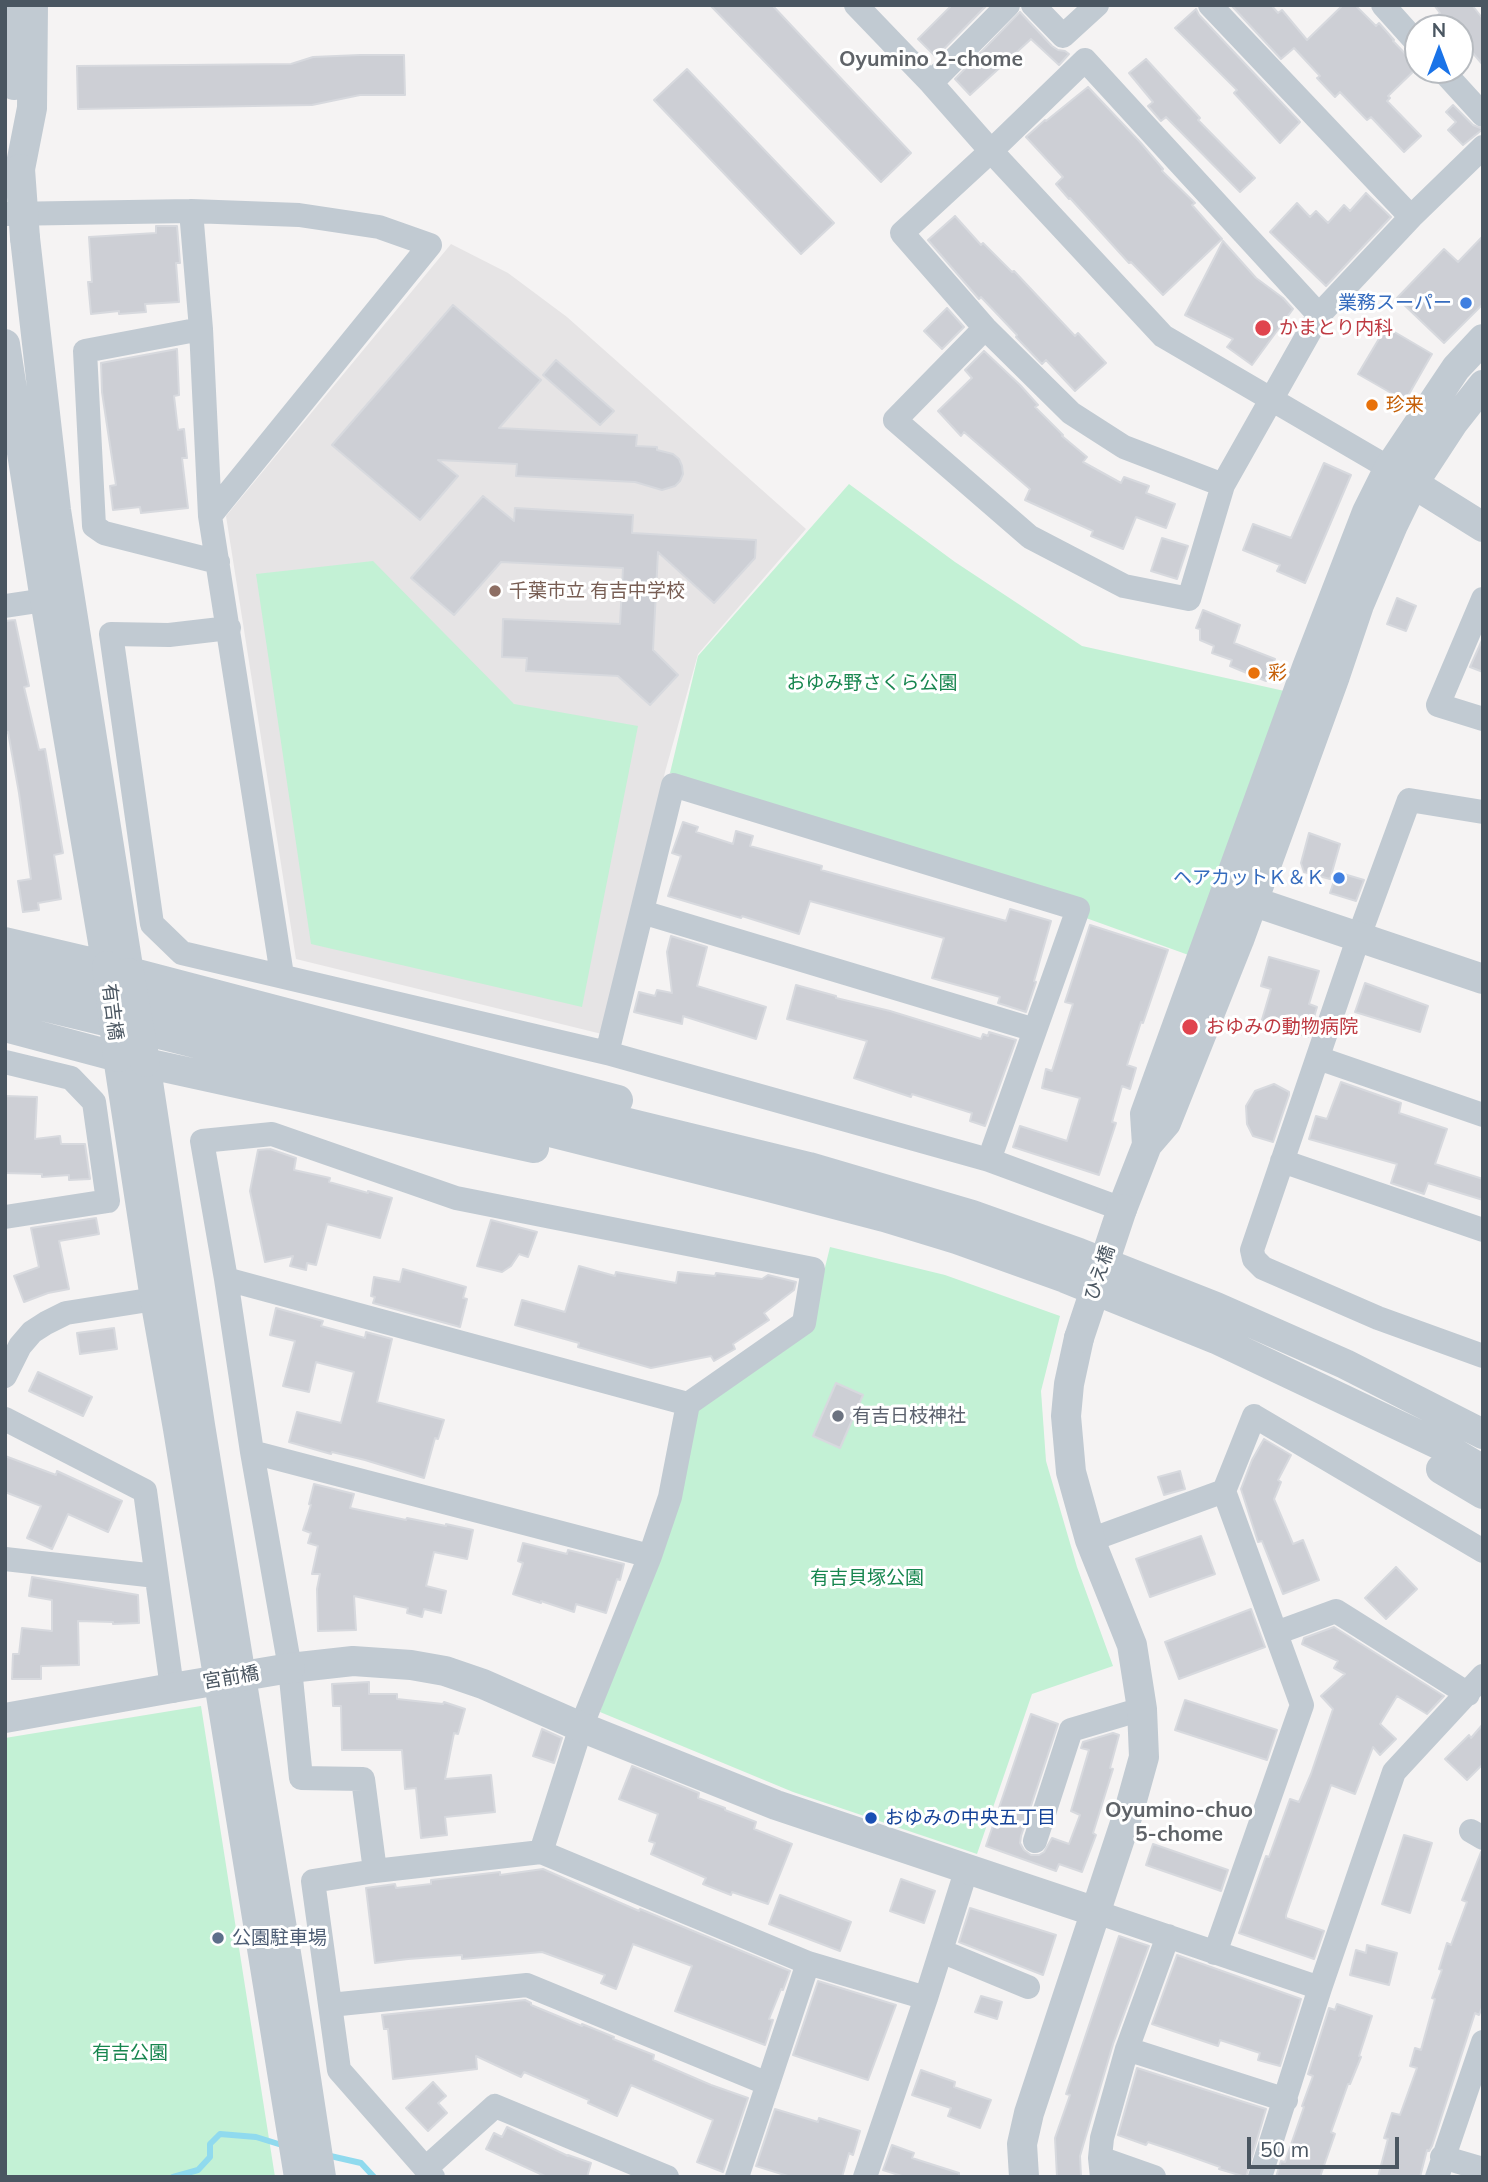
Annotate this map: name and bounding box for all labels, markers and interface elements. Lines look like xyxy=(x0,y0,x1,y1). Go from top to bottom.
north arrow xyxy=(1404,14,1474,84)
text: N xyxy=(1432,18,1446,42)
district label: Oyumino 2-chome xyxy=(839,47,1023,73)
place label: 業務スーパー xyxy=(1338,292,1452,314)
marker: 業務スーパー xyxy=(1458,295,1474,311)
place label: かまとり内科 xyxy=(1279,317,1393,339)
marker: かまとり内科 xyxy=(1253,318,1273,338)
place label: 珍来 xyxy=(1386,394,1424,416)
marker: 珍来 xyxy=(1364,397,1380,413)
place label: 千葉市立 有吉中学校 xyxy=(509,580,685,602)
marker: 千葉市立 有吉中学校 xyxy=(487,583,503,599)
place label: 彩 xyxy=(1268,662,1287,684)
marker: 彩 xyxy=(1246,665,1262,681)
park label: おゆみ野さくら公園 xyxy=(787,672,957,694)
place label: ヘアカットＫ＆Ｋ xyxy=(1173,867,1325,889)
marker: ヘアカットＫ＆Ｋ xyxy=(1331,870,1347,886)
street label: 有吉橋 xyxy=(97,982,127,1042)
place label: おゆみの動物病院 xyxy=(1206,1016,1358,1038)
marker: おゆみの動物病院 xyxy=(1180,1017,1200,1037)
street label: ひえ橋 xyxy=(1080,1242,1120,1304)
place label: 有吉日枝神社 xyxy=(852,1405,966,1427)
marker: 有吉日枝神社 xyxy=(830,1408,846,1424)
park label: 有吉貝塚公園 xyxy=(810,1567,924,1589)
street label: 宮前橋 xyxy=(201,1662,261,1694)
district label: Oyumino-chuo 5-chome xyxy=(1105,1798,1253,1848)
place label: おゆみの中央五丁目 xyxy=(885,1807,1056,1829)
marker: おゆみの中央五丁目 xyxy=(863,1810,879,1826)
place label: 公園駐車場 xyxy=(232,1927,327,1949)
marker: 公園駐車場 xyxy=(210,1930,226,1946)
park label: 有吉公園 xyxy=(92,2042,168,2064)
scale bar xyxy=(1250,2122,1402,2166)
text: 50 m xyxy=(1260,2136,1309,2162)

